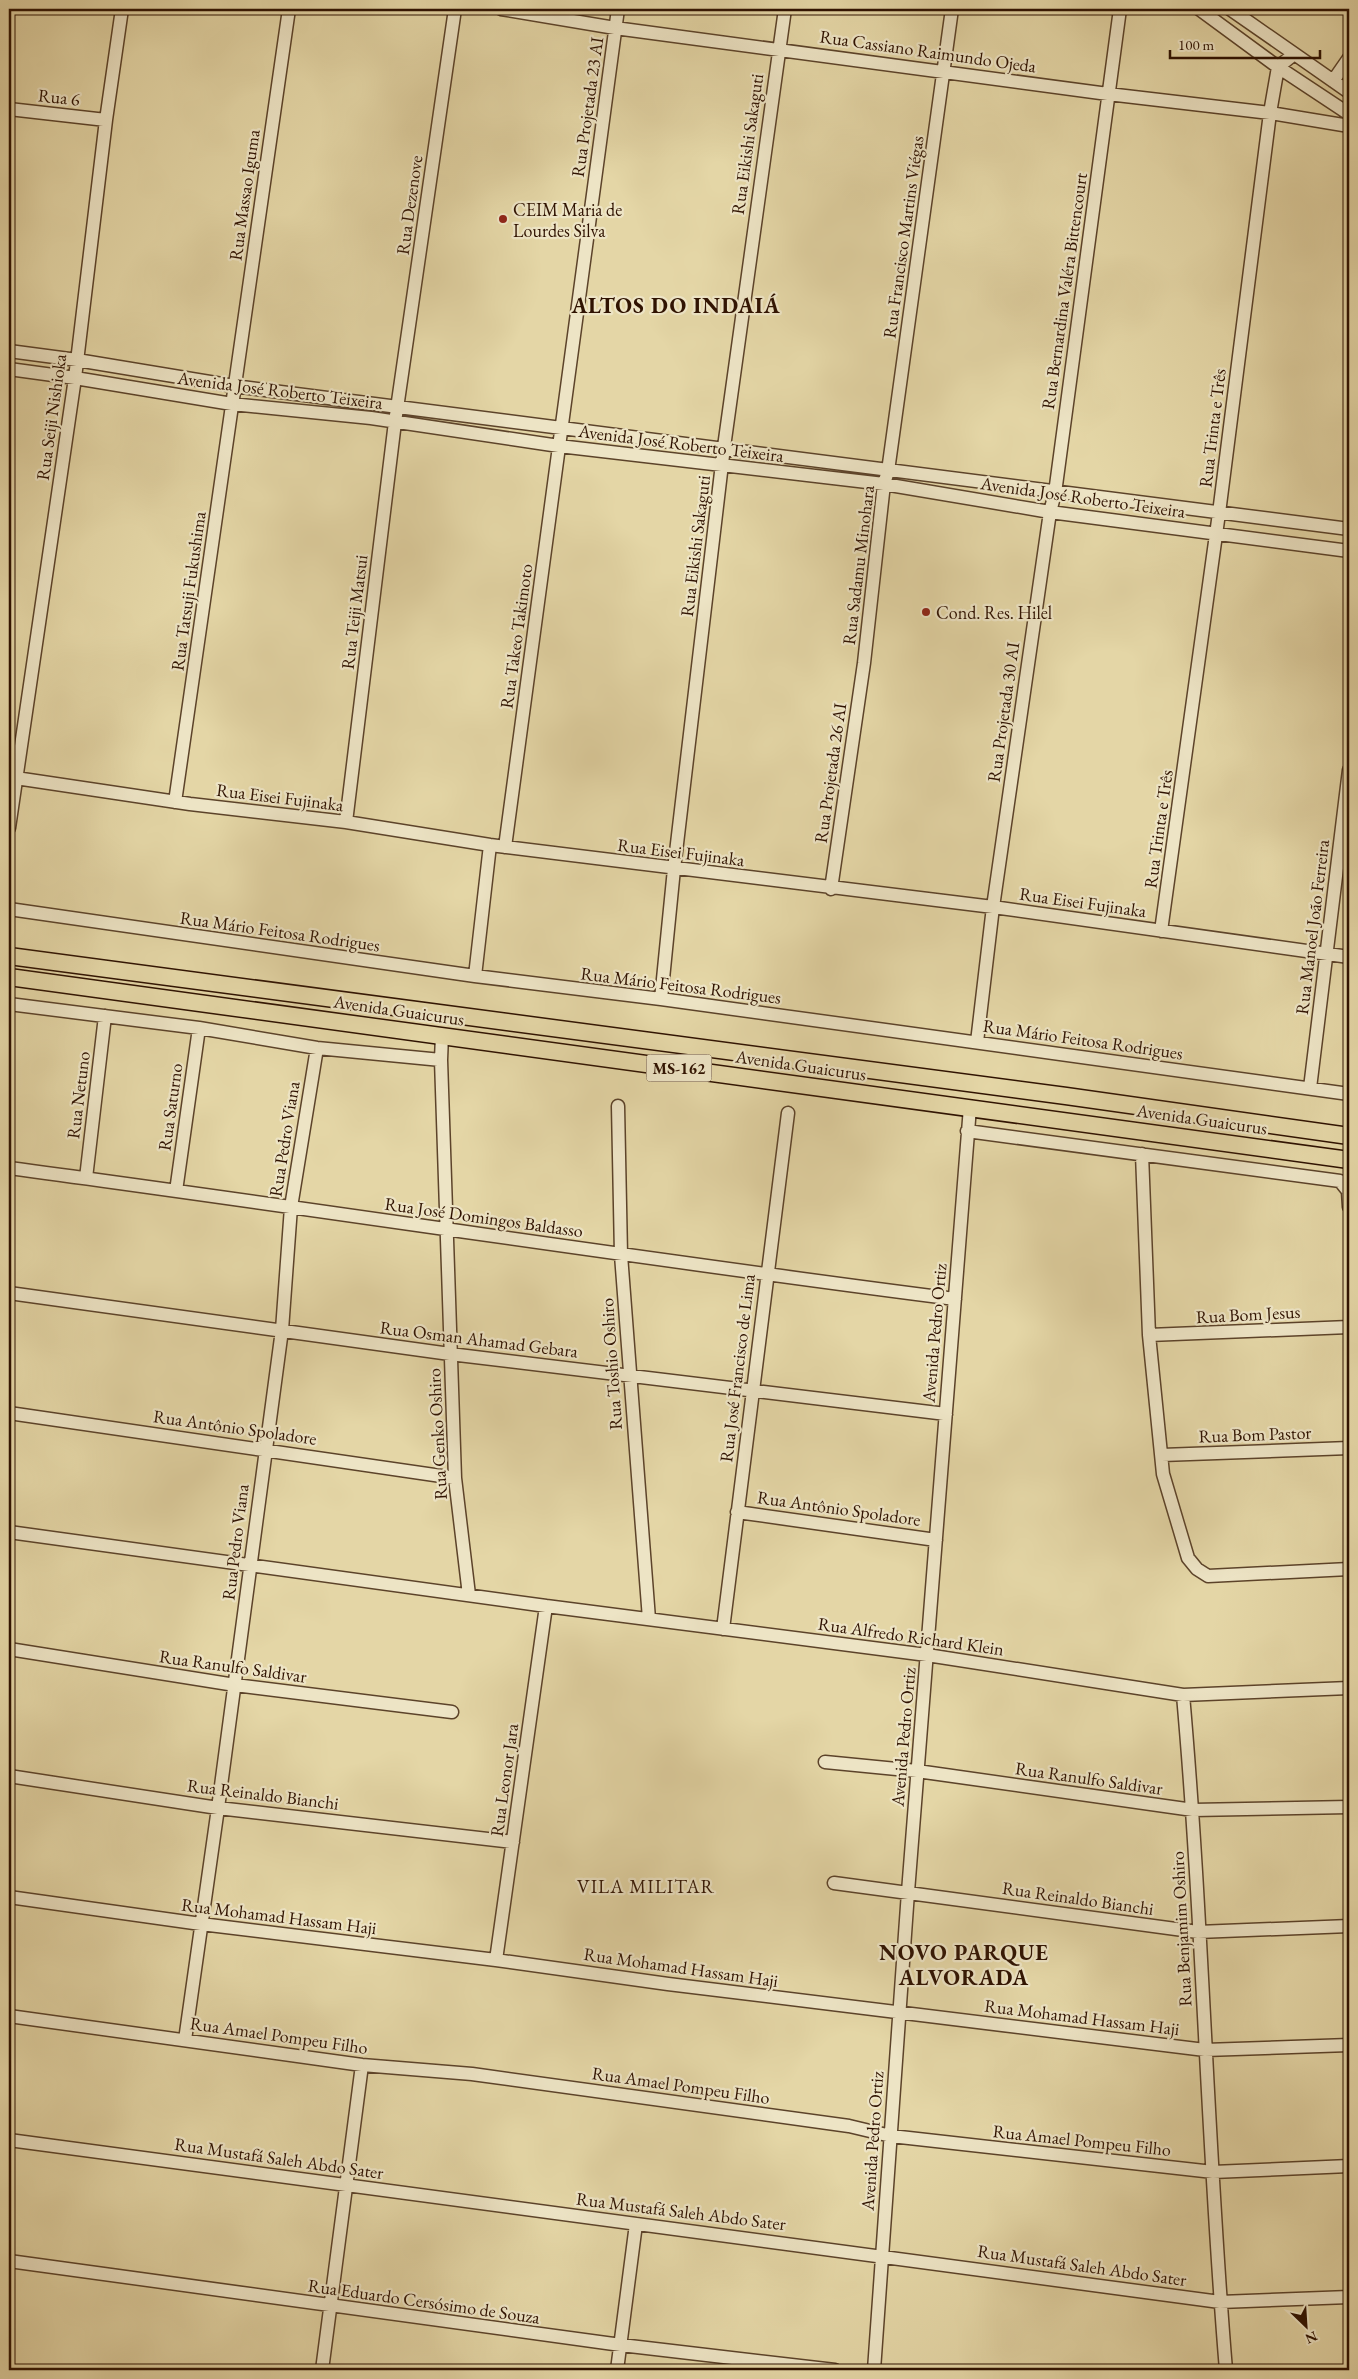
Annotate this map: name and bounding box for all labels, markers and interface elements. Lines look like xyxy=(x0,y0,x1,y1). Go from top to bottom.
street label: Rua Cassiano Raimundo Ojeda xyxy=(818,24,1038,78)
scale bar xyxy=(1170,28,1320,60)
street label: Rua Projetada 23 AI xyxy=(566,35,608,179)
text: 100 m xyxy=(1178,35,1215,54)
street label: Rua Eikishi Sakaguti xyxy=(726,71,768,216)
street label: Rua 6 xyxy=(37,83,81,111)
street label: Rua Massao Iguma xyxy=(223,127,265,262)
street label: Rua Francisco Martins Viégas xyxy=(877,134,929,340)
street label: Rua Dezenove xyxy=(391,154,427,256)
street label: Rua Bernardina Valéra Bittencourt xyxy=(1036,171,1092,411)
place label: CEIM Maria de Lourdes Silva xyxy=(513,198,622,242)
marker: CEIM Maria de Lourdes Silva xyxy=(497,213,509,225)
district label: ALTOS DO INDAIÁ xyxy=(570,291,781,320)
street label: Rua Seiji Nishioka xyxy=(31,352,71,482)
street label: Avenida José Roberto Teixeira xyxy=(175,366,385,414)
street label: Rua Trinta e Três xyxy=(1193,367,1231,489)
street label: Avenida José Roberto Teixeira xyxy=(576,419,786,467)
street label: Avenida José Roberto Teixeira xyxy=(978,471,1188,523)
street label: Rua Eikishi Sakaguti xyxy=(675,473,715,618)
street label: Rua Sadamu Minohara xyxy=(837,483,879,646)
street label: Rua Tatsuji Fukushima xyxy=(165,509,211,672)
street label: Rua Teiji Matsui xyxy=(336,553,373,671)
street label: Rua Takeo Takimoto xyxy=(494,562,538,710)
place label: Cond. Res. Hilel xyxy=(936,601,1052,624)
marker: Cond. Res. Hilel xyxy=(920,606,932,618)
street label: Rua Projetada 30 AI xyxy=(982,640,1024,784)
street label: Rua Projetada 26 AI xyxy=(809,701,851,845)
street label: Rua Trinta e Três xyxy=(1138,768,1178,890)
street label: Rua Eisei Fujinaka xyxy=(215,778,346,816)
street label: Rua Eisei Fujinaka xyxy=(616,833,747,871)
street label: Rua Manoel João Ferreira xyxy=(1290,837,1334,1016)
street label: Rua Eisei Fujinaka xyxy=(1018,882,1149,922)
street label: Rua Mário Feitosa Rodrigues xyxy=(178,906,382,956)
street label: Rua Mário Feitosa Rodrigues xyxy=(579,961,783,1009)
street label: Avenida Guaicurus xyxy=(331,989,466,1031)
street label: Rua Mário Feitosa Rodrigues xyxy=(981,1014,1185,1064)
street label: Avenida Guaicurus xyxy=(733,1044,868,1086)
street label: Rua Netuno xyxy=(61,1050,95,1140)
road number: MS-162 xyxy=(646,1054,712,1082)
street label: Rua Saturno xyxy=(152,1062,188,1152)
street label: Rua Pedro Viana xyxy=(264,1079,305,1198)
street label: Avenida Guaicurus xyxy=(1134,1098,1269,1140)
street label: Rua José Domingos Baldasso xyxy=(383,1192,585,1242)
street label: Avenida Pedro Ortiz xyxy=(916,1262,952,1405)
street label: Rua José Francisco de Lima xyxy=(714,1272,760,1463)
street label: Rua Toshio Oshiro xyxy=(595,1297,627,1431)
street label: Rua Bom Jesus xyxy=(1195,1300,1301,1328)
street label: Rua Osman Ahamad Gebara xyxy=(379,1315,580,1363)
street label: Rua Genko Oshiro xyxy=(422,1367,452,1500)
street label: Rua Antônio Spoladore xyxy=(152,1404,318,1450)
street label: Rua Bom Pastor xyxy=(1198,1421,1312,1447)
street label: Rua Pedro Viana xyxy=(216,1482,254,1601)
street label: Rua Antônio Spoladore xyxy=(756,1485,922,1531)
street label: Rua Alfredo Richard Klein xyxy=(817,1612,1006,1660)
street label: Rua Ranulfo Saldivar xyxy=(158,1644,308,1688)
street label: Avenida Pedro Ortiz xyxy=(885,1666,921,1809)
street label: Rua Leonor Jara xyxy=(485,1721,523,1838)
street label: Rua Ranulfo Saldivar xyxy=(1014,1756,1164,1800)
street label: Rua Reinaldo Bianchi xyxy=(186,1773,341,1815)
street label: Rua Benjamim Oshiro xyxy=(1165,1851,1197,2007)
district label: VILA MILITAR xyxy=(577,1874,715,1899)
street label: Rua Reinaldo Bianchi xyxy=(1001,1876,1156,1920)
street label: Rua Mohamad Hassam Haji xyxy=(180,1893,378,1939)
district label: NOVO PARQUE ALVORADA xyxy=(879,1938,1049,1992)
street label: Rua Mohamad Hassam Haji xyxy=(582,1942,780,1992)
street label: Rua Mohamad Hassam Haji xyxy=(983,1994,1181,2040)
street label: Rua Amael Pompeu Filho xyxy=(189,2011,369,2059)
street label: Rua Amael Pompeu Filho xyxy=(591,2061,771,2109)
street label: Avenida Pedro Ortiz xyxy=(856,2070,888,2212)
street label: Rua Amael Pompeu Filho xyxy=(992,2119,1172,2161)
street label: Rua Mustafá Saleh Abdo Sater xyxy=(173,2132,385,2184)
street label: Rua Mustafá Saleh Abdo Sater xyxy=(575,2187,787,2235)
street label: Rua Mustafá Saleh Abdo Sater xyxy=(976,2239,1188,2291)
street label: Rua Eduardo Cersósimo de Souza xyxy=(307,2273,542,2329)
north arrow xyxy=(1280,2302,1330,2352)
text: N xyxy=(1302,2327,1320,2349)

